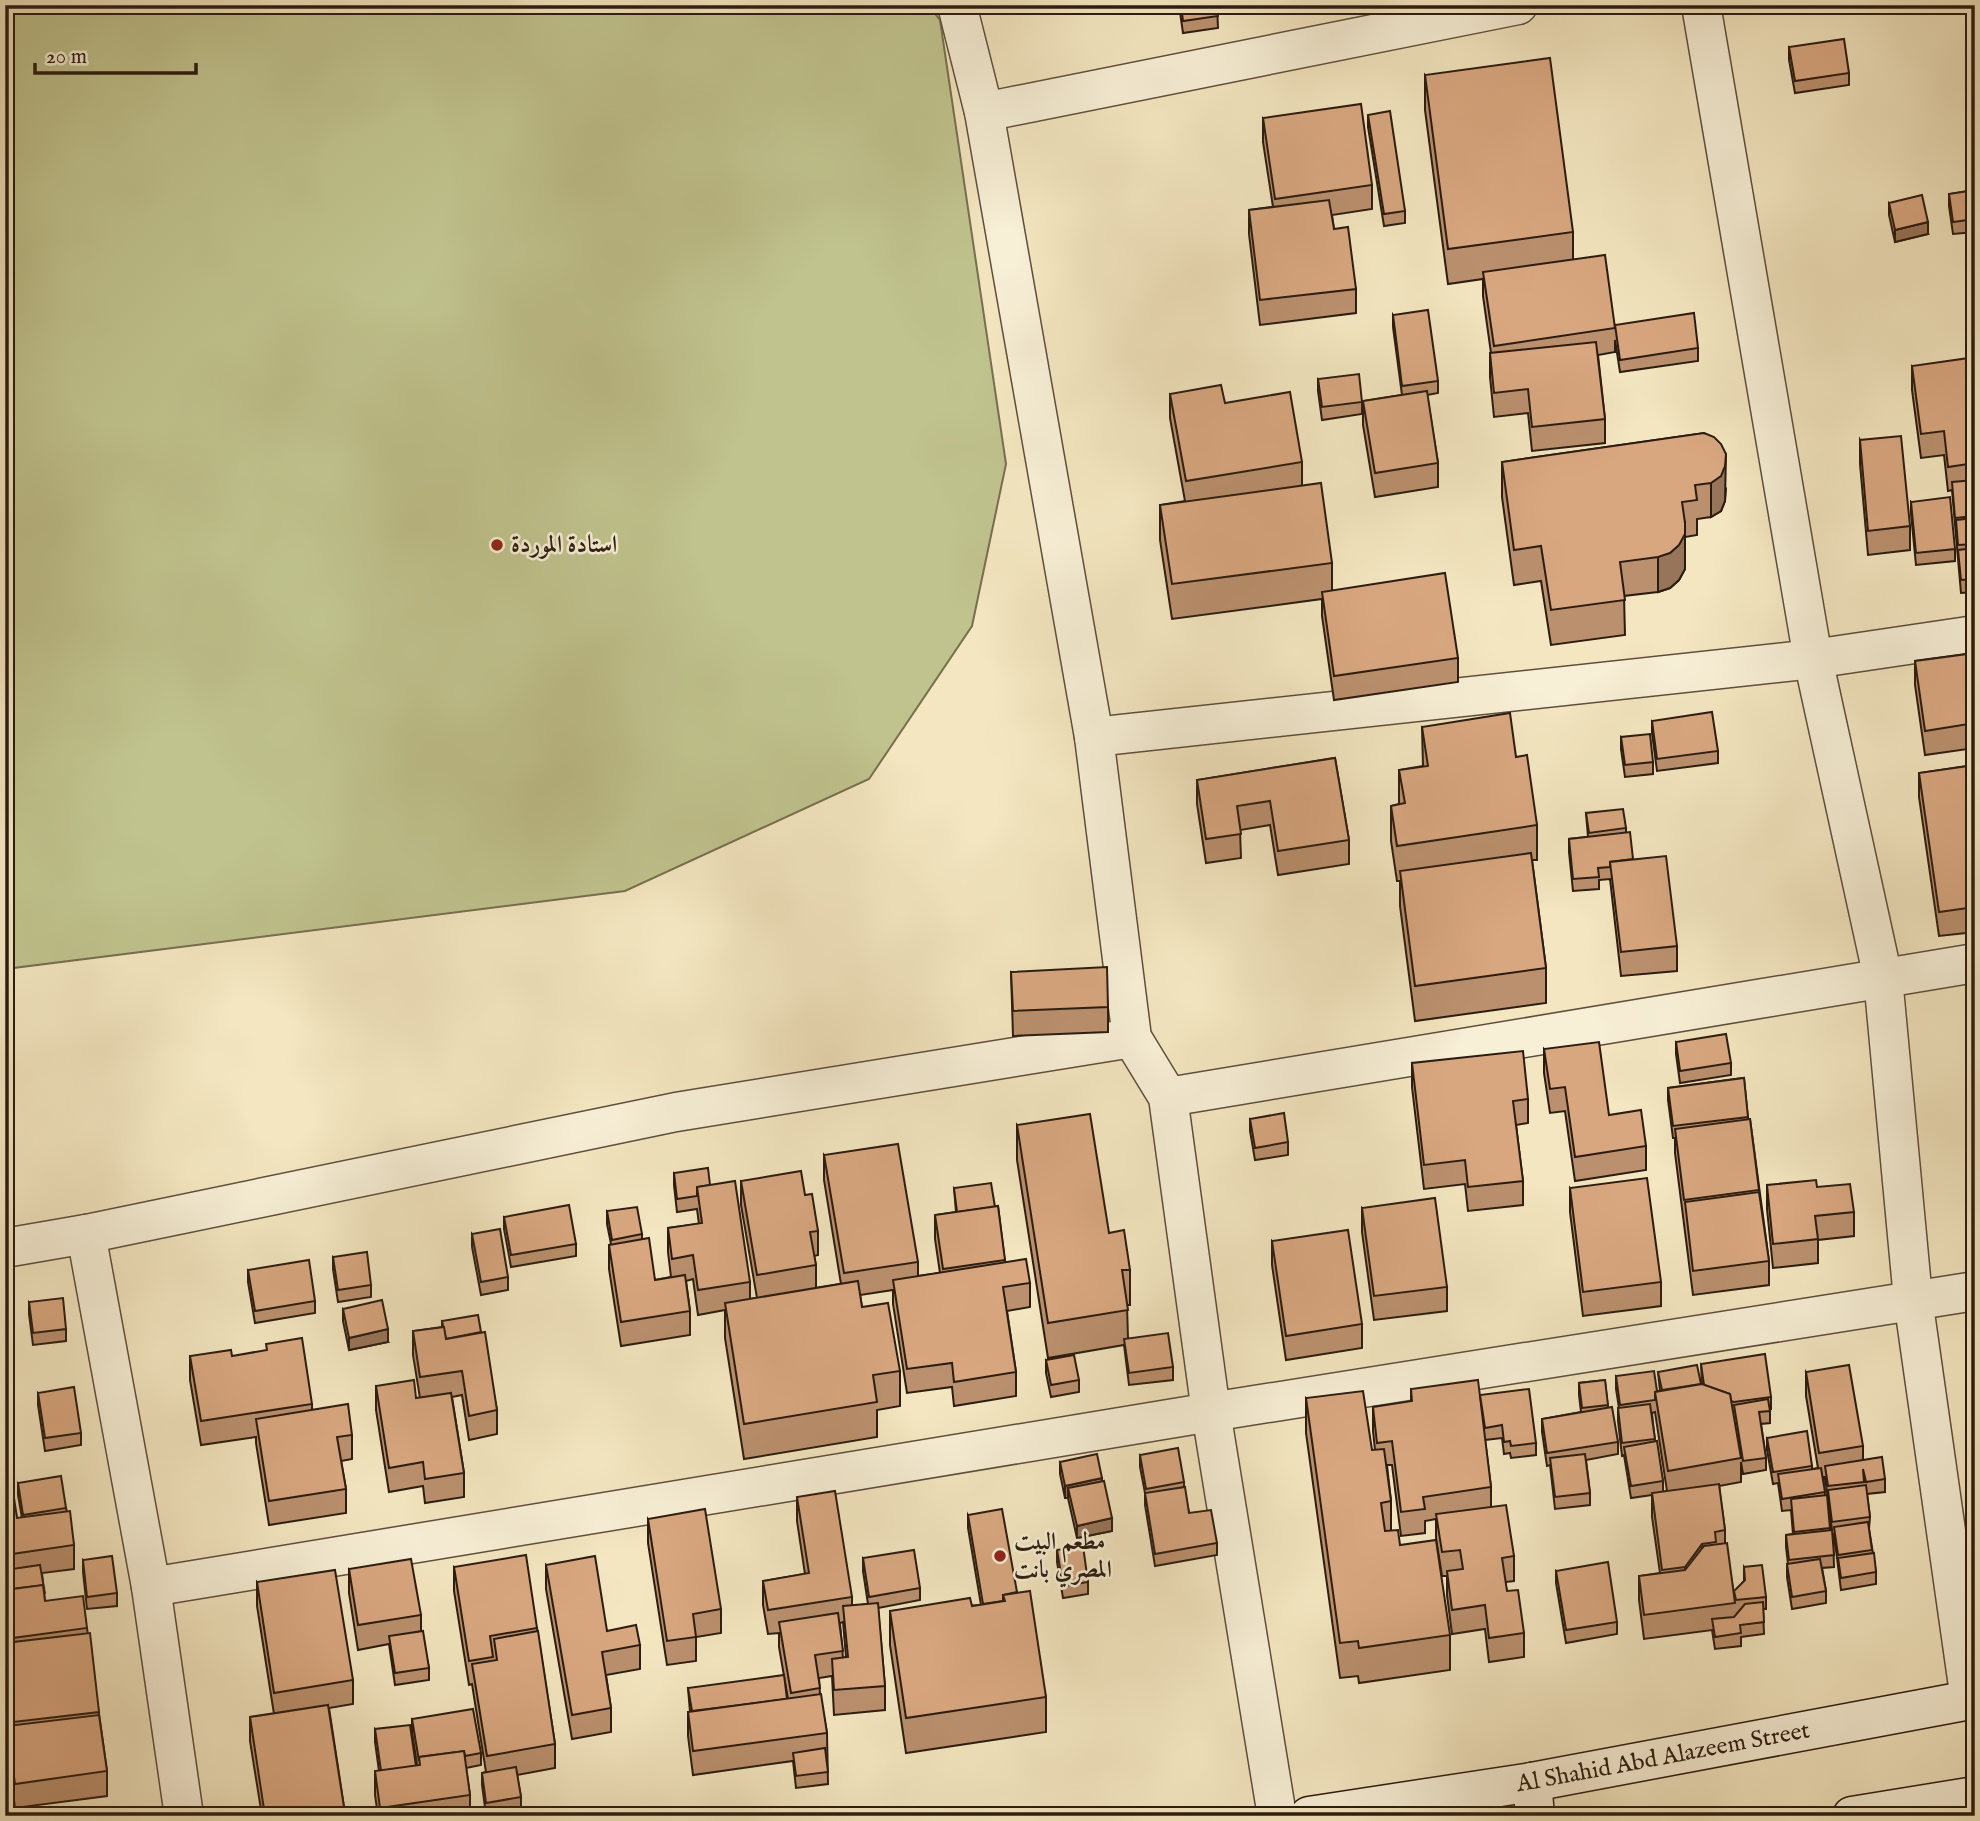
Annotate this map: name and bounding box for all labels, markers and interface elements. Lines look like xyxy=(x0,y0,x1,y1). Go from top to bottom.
scale bar xyxy=(35,32,196,76)
text: 20 m xyxy=(46,44,87,71)
place label: استادة الموردة xyxy=(511,530,617,561)
marker: استادة الموردة xyxy=(489,537,505,553)
place label: مطعم البيت المصري بانت xyxy=(1014,1527,1112,1588)
marker: مطعم البيت المصري بانت xyxy=(992,1548,1008,1564)
street label: Al Shahid Abd Alazeem Street xyxy=(1514,1715,1812,1800)

